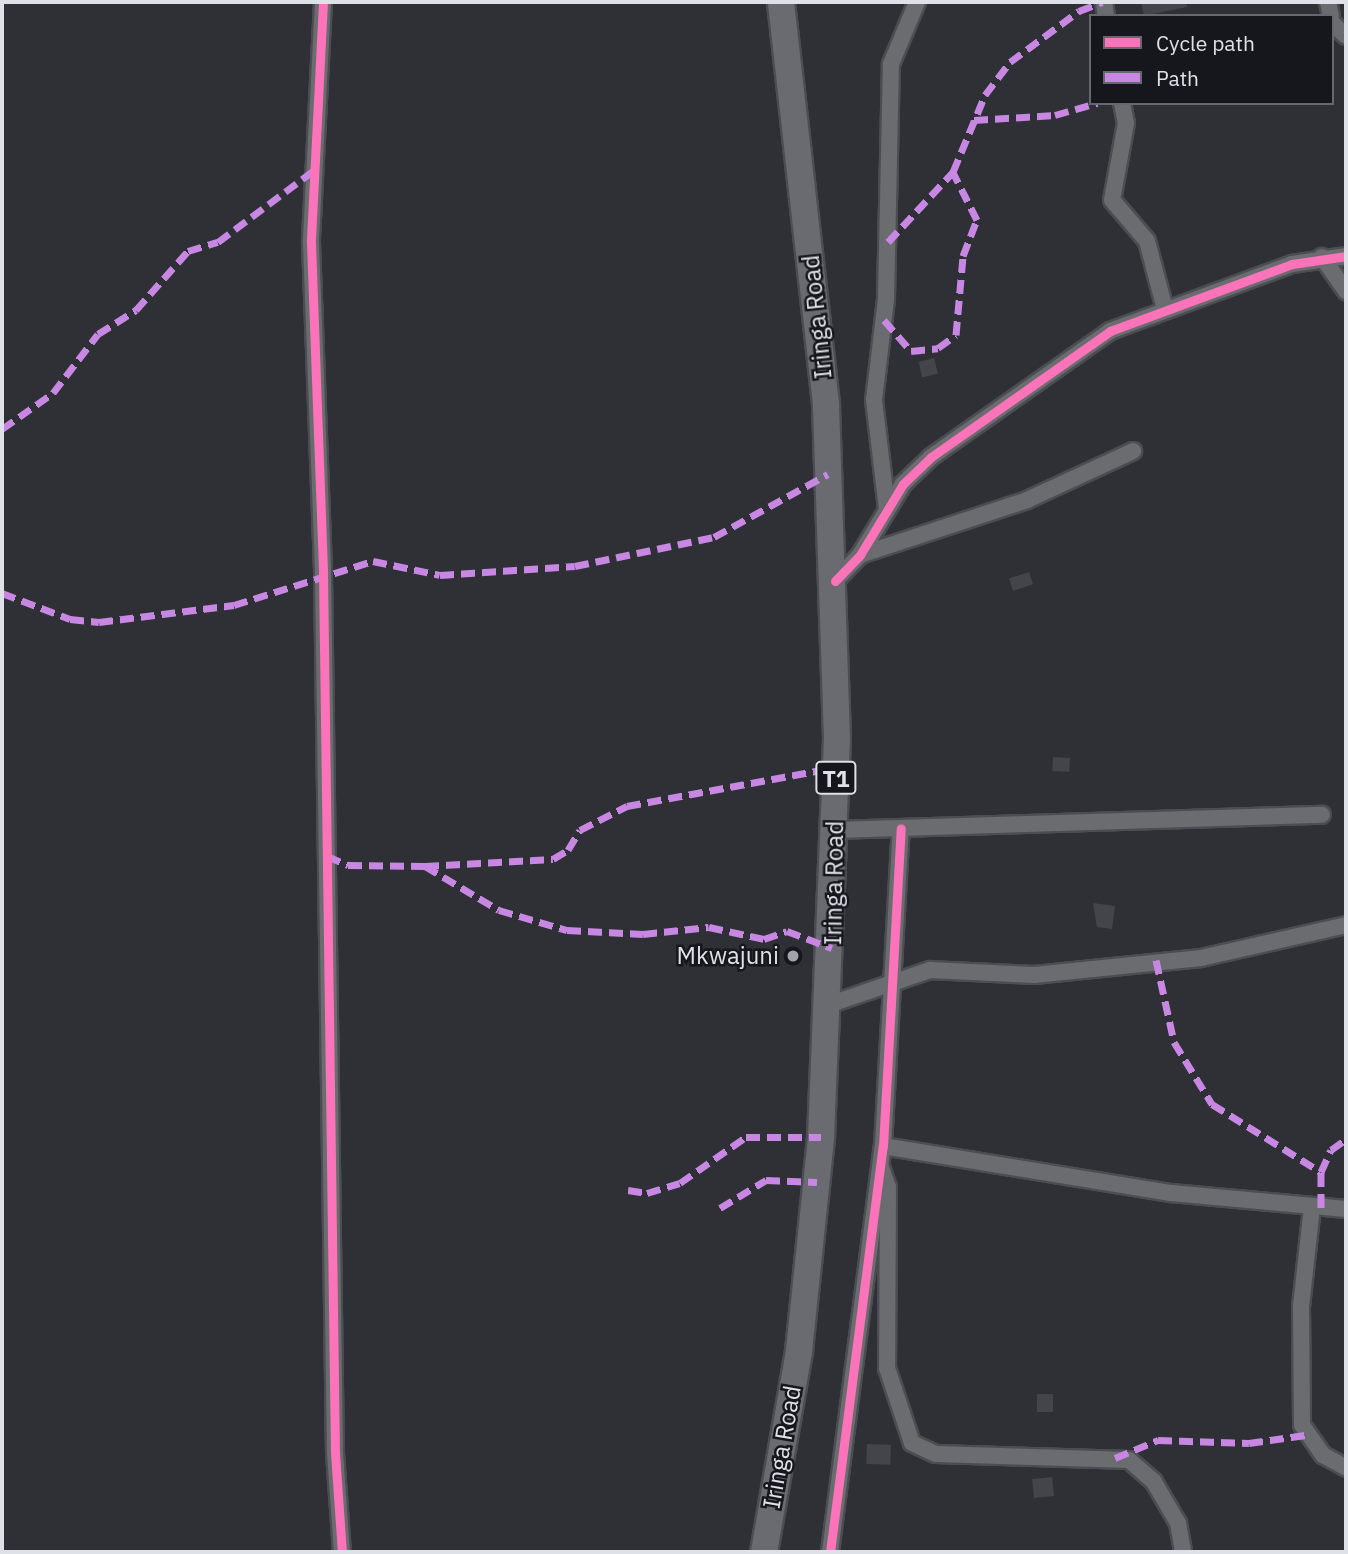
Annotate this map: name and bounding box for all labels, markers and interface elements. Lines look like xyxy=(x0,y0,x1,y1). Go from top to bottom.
legend xyxy=(1089,14,1334,105)
text: Cycle path xyxy=(1156,29,1255,57)
text: Path xyxy=(1156,64,1199,92)
street label: Iringa Road xyxy=(796,254,838,380)
road number: T1 xyxy=(815,758,857,798)
street label: Iringa Road xyxy=(819,821,849,945)
place label: Mkwajuni xyxy=(677,942,779,970)
marker: Mkwajuni xyxy=(785,948,801,964)
street label: Iringa Road xyxy=(757,1383,807,1511)

